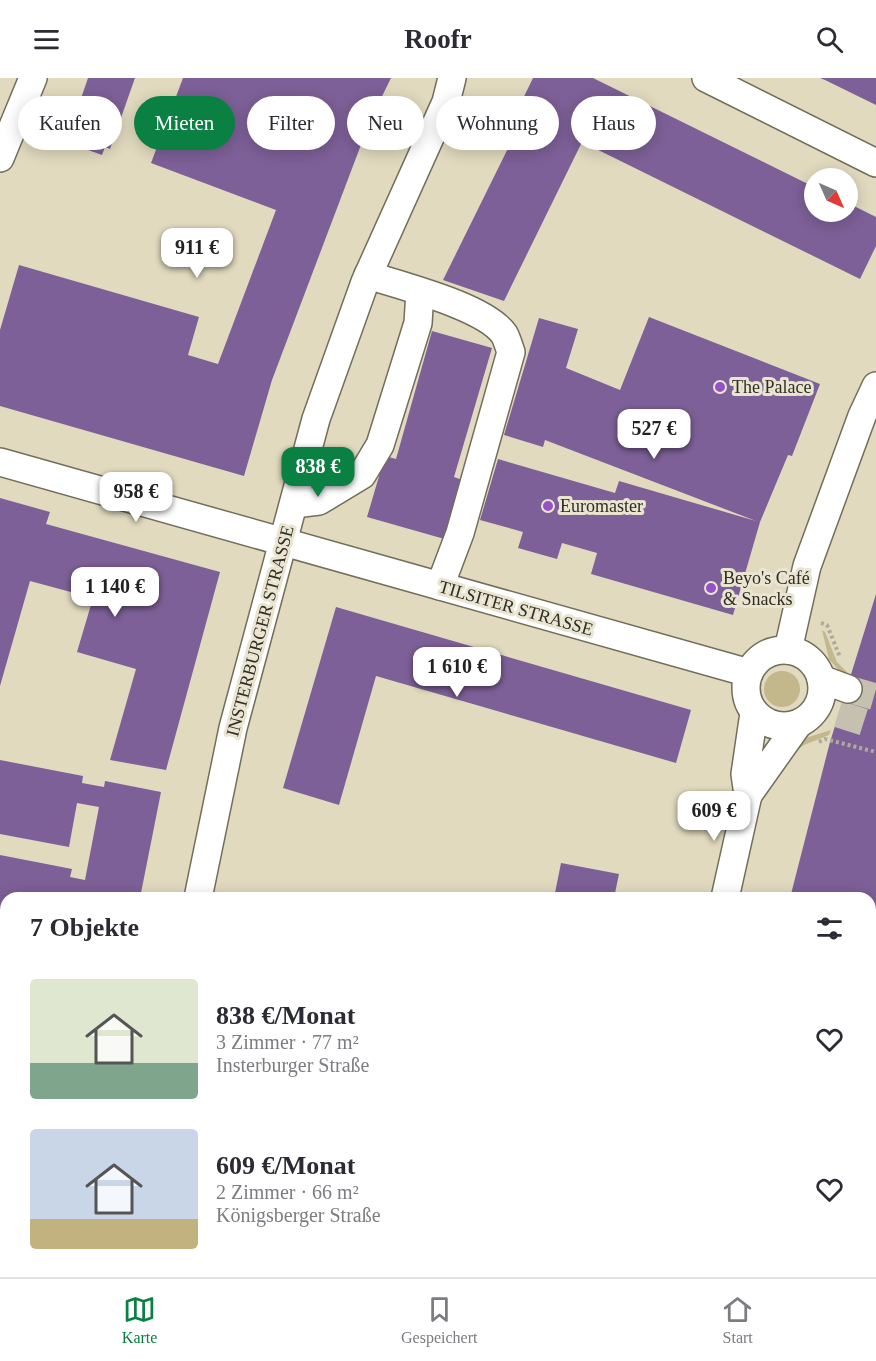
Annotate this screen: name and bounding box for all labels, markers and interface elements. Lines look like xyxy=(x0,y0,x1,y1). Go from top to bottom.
icon: menu xyxy=(30,23,63,56)
icon: search xyxy=(813,23,846,56)
text: Roofr xyxy=(404,24,472,54)
chip: Kaufen xyxy=(18,96,122,150)
chip: Mieten xyxy=(134,96,235,150)
chip: Filter xyxy=(247,96,335,150)
chip: Neu xyxy=(347,96,424,150)
chip: Wohnung xyxy=(436,96,559,150)
chip: Haus xyxy=(571,96,656,150)
north arrow xyxy=(804,168,858,222)
map controls xyxy=(804,168,858,222)
pin: 911 € xyxy=(155,228,239,279)
text: 911 € xyxy=(175,236,219,258)
place label: The Palace xyxy=(732,377,811,397)
marker: The Palace xyxy=(713,380,727,394)
pin: 527 € xyxy=(612,409,696,460)
text: 527 € xyxy=(632,417,677,439)
pin: 838 € xyxy=(276,447,360,498)
text: 838 € xyxy=(296,455,341,477)
pin: 958 € xyxy=(94,472,178,523)
text: 958 € xyxy=(114,480,159,502)
place label: Euromaster xyxy=(560,496,643,516)
marker: Euromaster xyxy=(541,499,555,513)
street label: INSTERBURGER STRASSE xyxy=(222,523,298,739)
pin: 1 140 € xyxy=(60,567,170,618)
place label: Beyo's Café & Snacks xyxy=(723,568,810,609)
text: 1 140 € xyxy=(85,575,145,597)
street label: TILSITER STRASSE xyxy=(437,576,595,640)
marker: Beyo's Café & Snacks xyxy=(704,581,718,595)
pin: 1 610 € xyxy=(402,647,512,698)
text: 1 610 € xyxy=(427,655,487,677)
pin: 609 € xyxy=(672,791,756,842)
text: 609 € xyxy=(692,799,737,821)
icon: filters xyxy=(813,912,846,945)
text: 7 Objekte xyxy=(30,913,139,942)
text: 838 €/Monat xyxy=(216,1001,355,1030)
icon: home xyxy=(78,1003,150,1075)
icon: heart xyxy=(813,1023,846,1056)
text: 3 Zimmer · 77 m² xyxy=(216,1031,359,1053)
text: Insterburger Straße xyxy=(216,1054,369,1076)
text: 609 €/Monat xyxy=(216,1151,355,1180)
icon: home xyxy=(78,1153,150,1225)
icon: heart xyxy=(813,1173,846,1206)
text: 2 Zimmer · 66 m² xyxy=(216,1181,359,1203)
text: Königsberger Straße xyxy=(216,1204,381,1226)
tab: Karte xyxy=(122,1293,157,1347)
tab: Gespeichert xyxy=(401,1293,477,1347)
tab: Start xyxy=(721,1293,754,1347)

